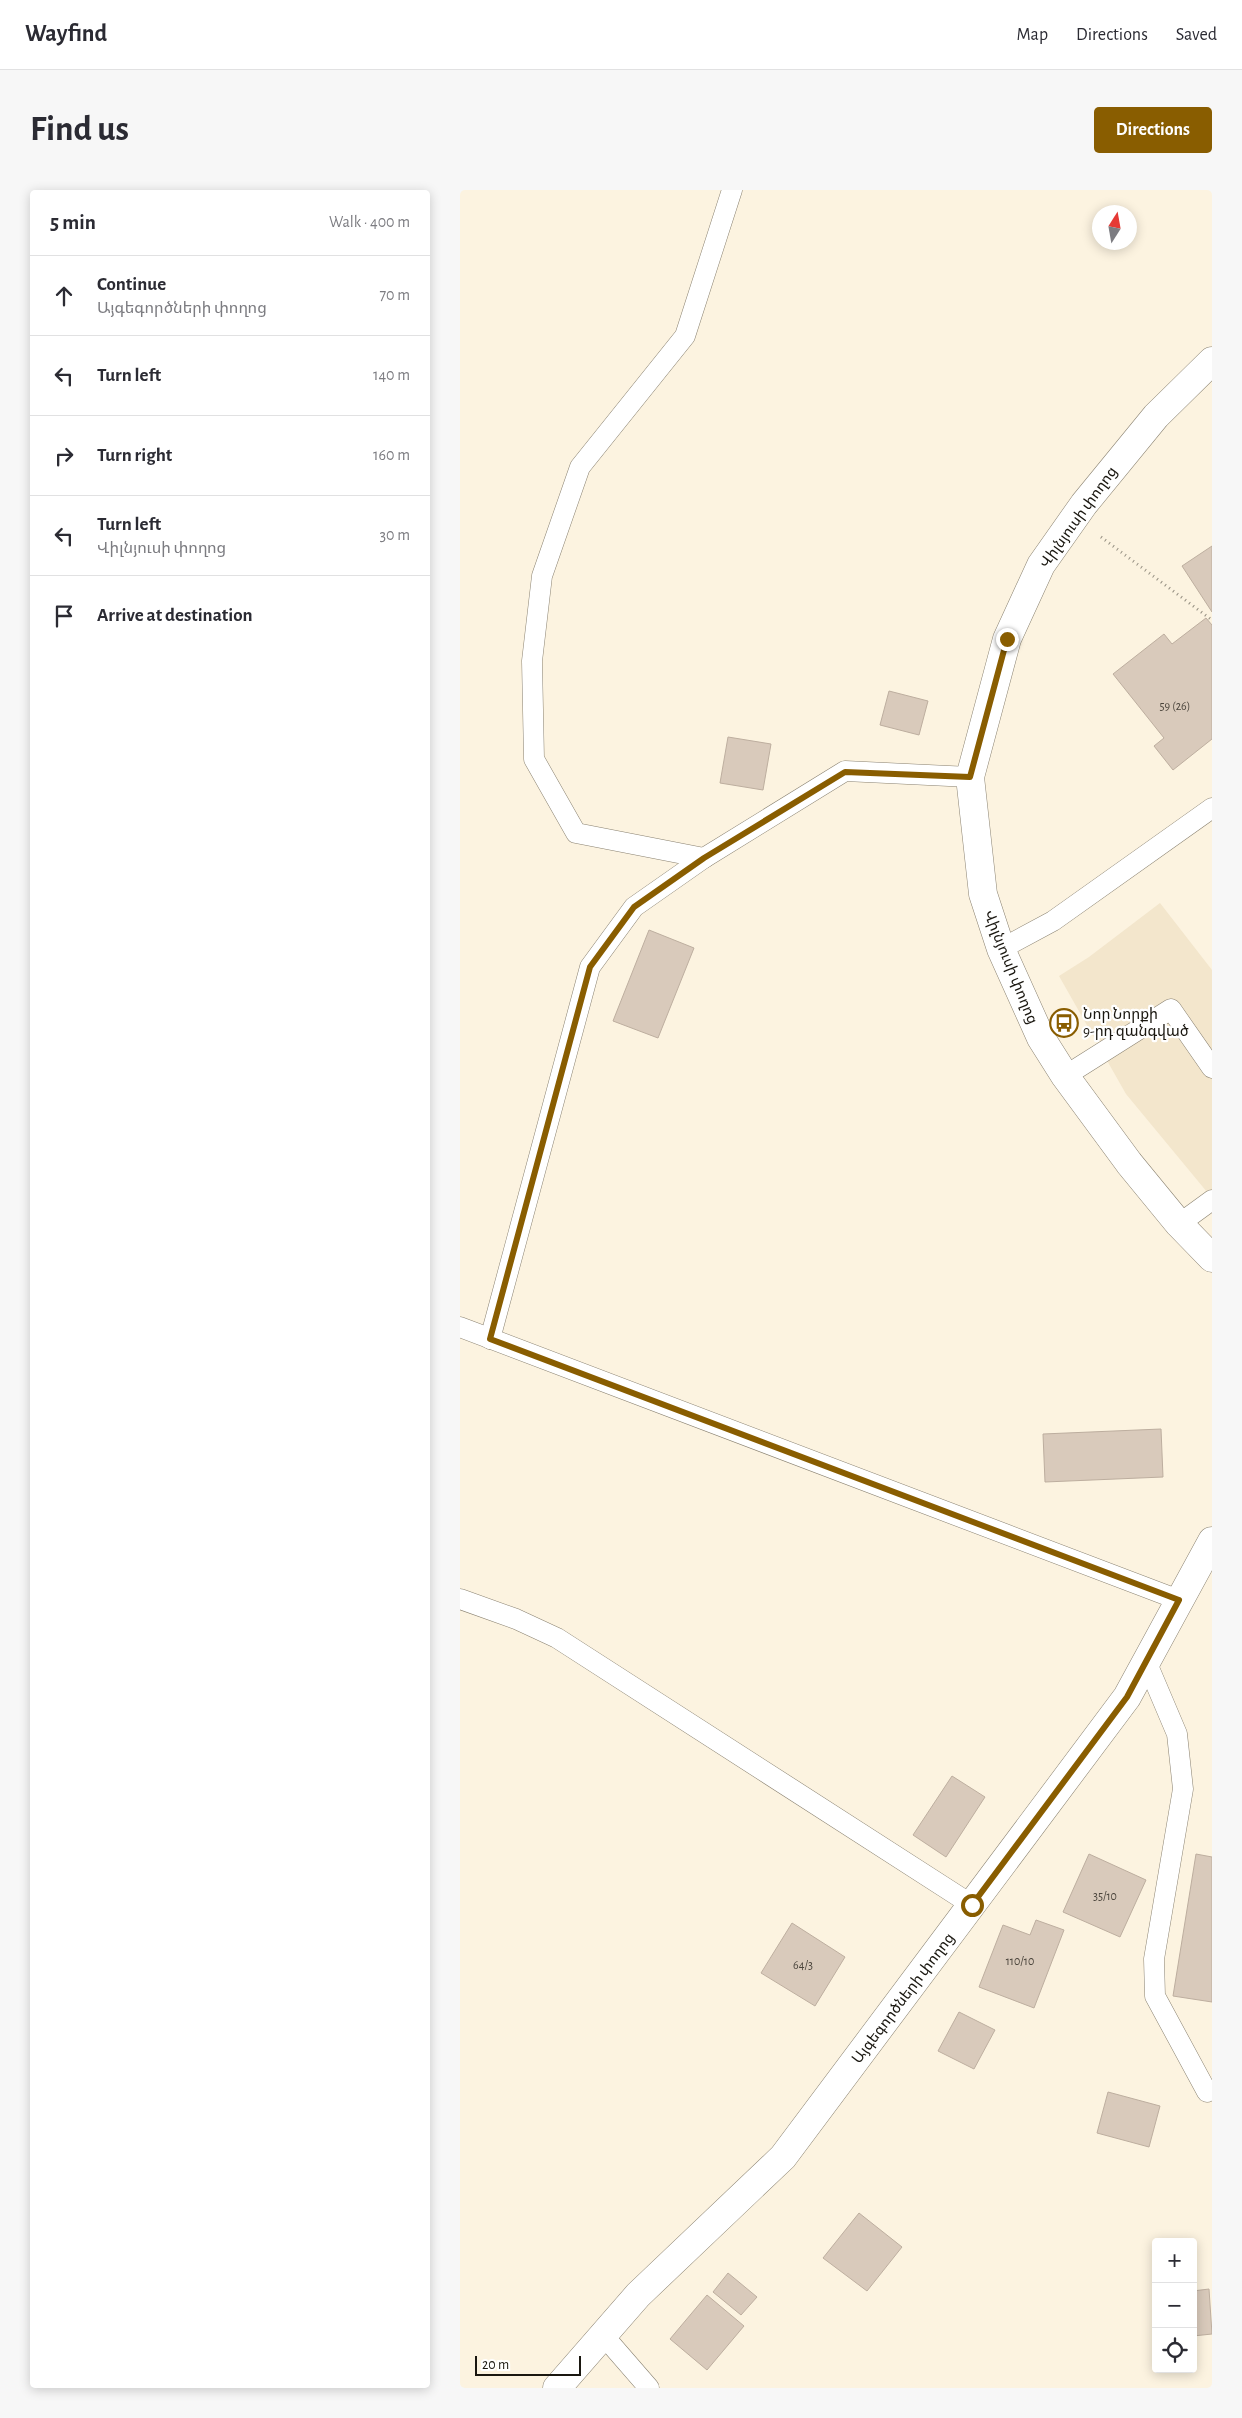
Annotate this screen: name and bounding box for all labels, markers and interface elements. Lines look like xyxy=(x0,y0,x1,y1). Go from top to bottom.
text: Wayfind xyxy=(25,22,107,46)
text: Map xyxy=(1017,26,1048,44)
text: Directions xyxy=(1076,26,1148,44)
text: Saved xyxy=(1176,26,1217,44)
button: Directions xyxy=(1094,107,1212,153)
text: Find us xyxy=(30,112,129,147)
north arrow xyxy=(1092,205,1137,250)
text: 5 min xyxy=(50,212,96,233)
text: Walk · 400 m xyxy=(329,214,410,230)
text: Continue xyxy=(97,275,166,294)
icon: ahead xyxy=(50,282,78,310)
text: 70 m xyxy=(379,287,410,303)
text: Այգեգործների փողոց xyxy=(97,300,267,316)
icon: left xyxy=(50,362,78,390)
text: Turn left xyxy=(97,366,161,385)
text: 140 m xyxy=(373,367,410,383)
icon: right xyxy=(50,442,78,470)
text: Turn right xyxy=(97,446,172,465)
text: 160 m xyxy=(373,447,410,463)
street label: Վիլնյուսի փողոց xyxy=(1036,463,1121,571)
text: Turn left xyxy=(97,515,161,534)
icon: left xyxy=(50,522,78,550)
text: 30 m xyxy=(380,527,410,543)
text: Վիլնյուսի փողոց xyxy=(97,540,226,556)
icon: arrive xyxy=(50,602,78,630)
text: Arrive at destination xyxy=(97,606,253,625)
route end xyxy=(996,628,1019,651)
house number: 59 (26) xyxy=(1160,700,1190,712)
street label: Վիլնյուսի փողոց xyxy=(980,908,1041,1027)
place label: Նոր Նորքի 9-րդ զանգված xyxy=(1083,1007,1189,1040)
bus stop icon: Նոր Նորքի 9-րդ զանգված xyxy=(1049,1008,1079,1038)
house number: 35/10 xyxy=(1093,1890,1117,1902)
route start xyxy=(961,1894,984,1917)
street label: Այգեգործների փողոց xyxy=(849,1930,958,2067)
house number: 110/10 xyxy=(1006,1955,1034,1967)
house number: 64/3 xyxy=(793,1959,813,1971)
map controls xyxy=(1152,2238,1197,2373)
button: + xyxy=(1152,2238,1197,2283)
button: − xyxy=(1152,2283,1197,2328)
button: locate xyxy=(1152,2328,1197,2373)
scale bar xyxy=(475,2353,581,2376)
text: 20 m xyxy=(482,2358,509,2372)

